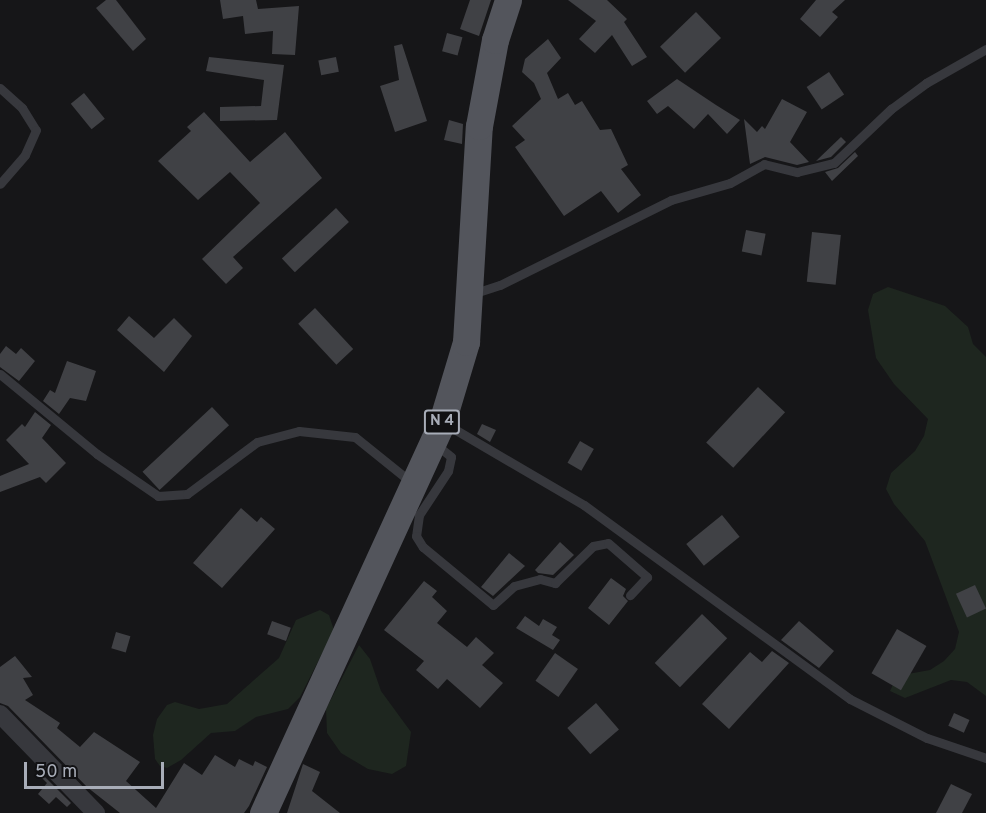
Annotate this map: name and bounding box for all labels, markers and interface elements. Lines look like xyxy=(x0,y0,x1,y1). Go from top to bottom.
road number: N 4 xyxy=(422,410,462,434)
scale bar xyxy=(27,750,166,788)
text: 50 m xyxy=(35,761,77,784)

